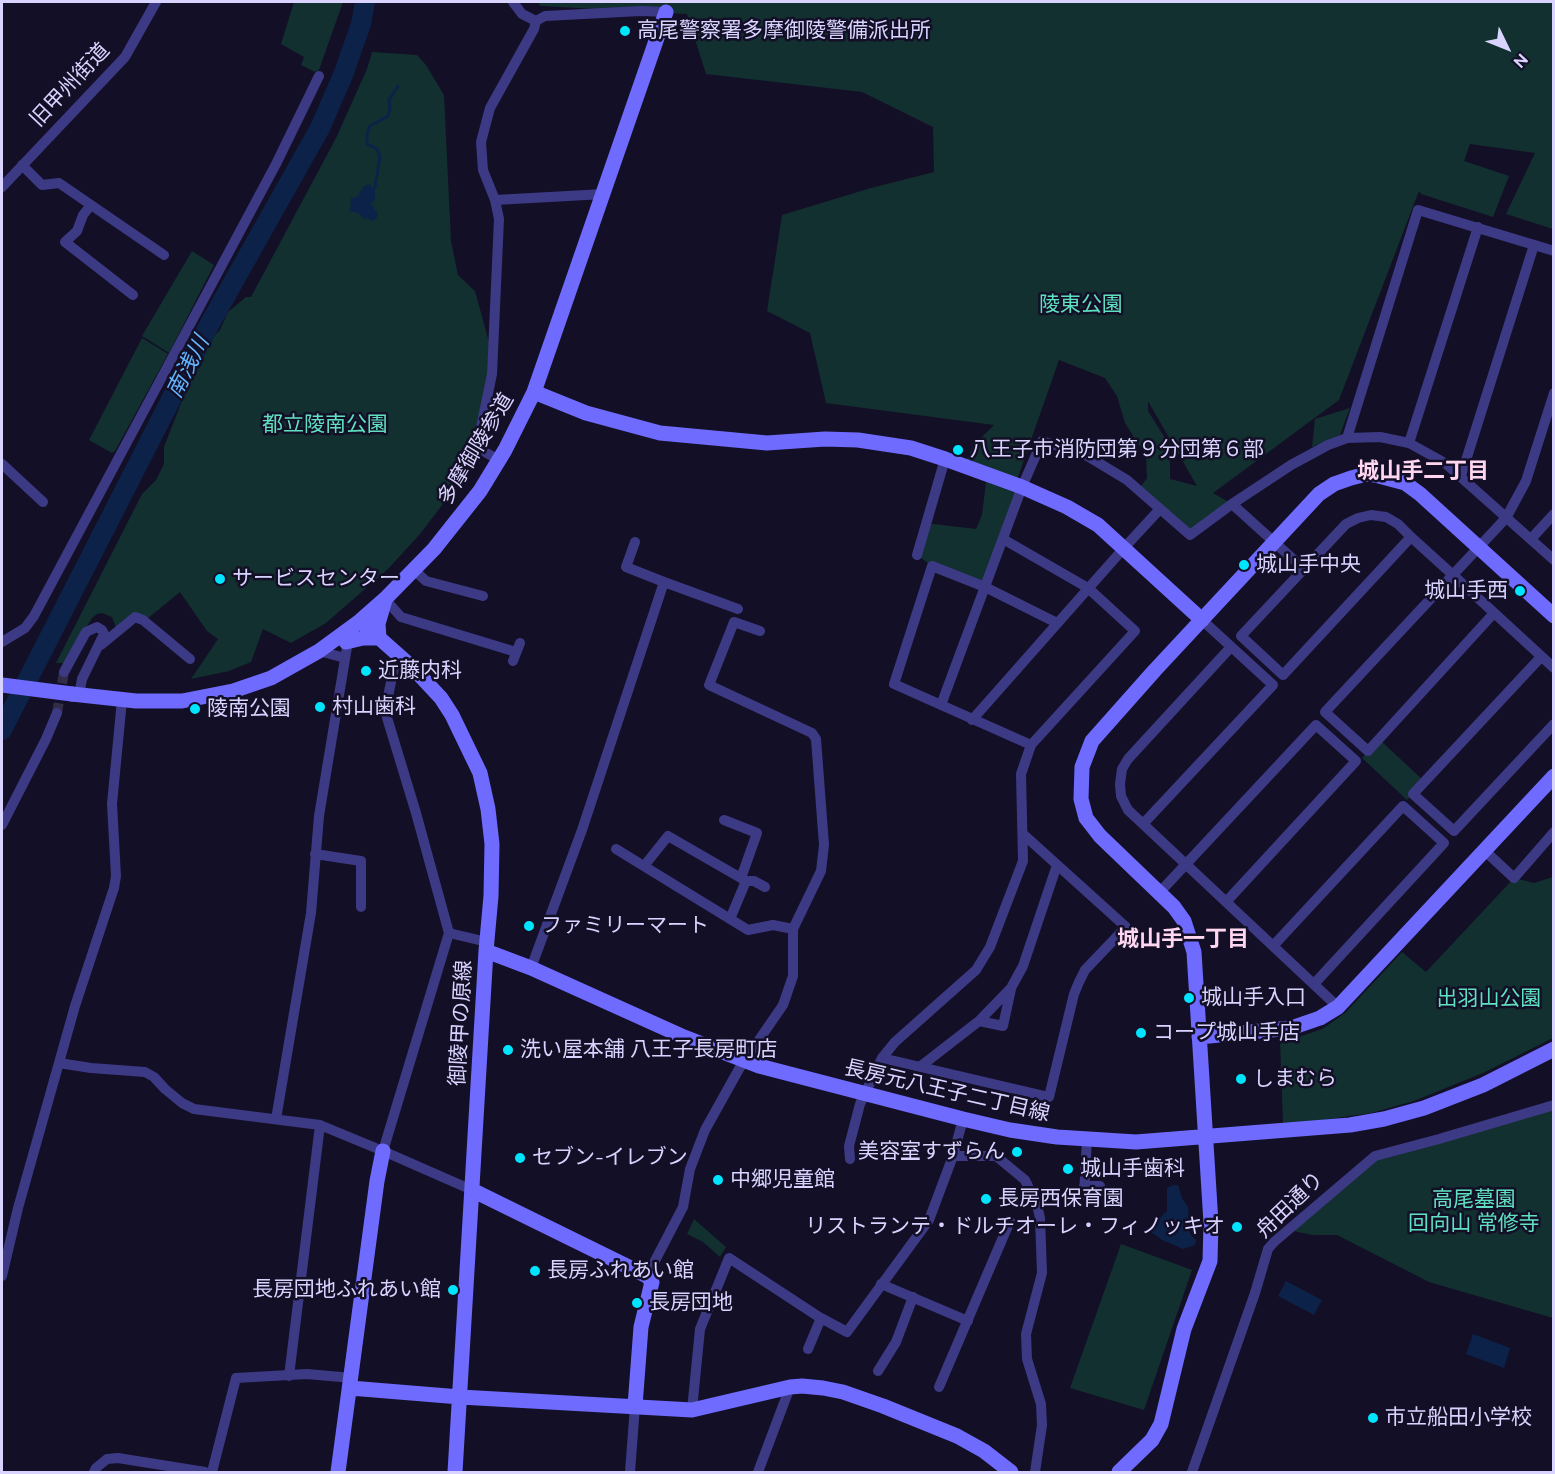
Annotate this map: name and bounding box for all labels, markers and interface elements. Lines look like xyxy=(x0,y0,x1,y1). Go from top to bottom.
place label: 高尾警察署多摩御陵警備派出所 xyxy=(637,18,931,44)
north arrow xyxy=(1477,18,1537,78)
marker: 高尾警察署多摩御陵警備派出所 xyxy=(618,24,632,38)
street label: 旧甲州街道 xyxy=(25,38,115,132)
text: N xyxy=(1509,50,1532,72)
park label: 陵東公園 xyxy=(1039,292,1123,318)
water label: 南浅川 xyxy=(161,332,215,402)
street label: 多摩御陵参道 xyxy=(433,389,519,509)
park label: 都立陵南公園 xyxy=(262,412,388,438)
place label: 八王子市消防団第９分団第６部 xyxy=(970,437,1264,463)
marker: 八王子市消防団第９分団第６部 xyxy=(951,443,965,457)
district label: 城山手二丁目 xyxy=(1357,458,1489,484)
place label: 城山手中央 xyxy=(1256,552,1361,578)
marker: 城山手中央 xyxy=(1237,558,1251,572)
place label: サービスセンター xyxy=(232,566,400,592)
marker: サービスセンター xyxy=(213,572,227,586)
place label: 城山手西 xyxy=(1424,578,1508,604)
marker: 城山手西 xyxy=(1513,584,1527,598)
place label: 近藤内科 xyxy=(378,658,462,684)
marker: 近藤内科 xyxy=(359,664,373,678)
place label: 村山歯科 xyxy=(332,694,416,720)
place label: 陵南公園 xyxy=(207,696,291,722)
marker: 村山歯科 xyxy=(313,700,327,714)
marker: 陵南公園 xyxy=(188,702,202,716)
place label: ファミリーマート xyxy=(541,913,709,939)
marker: ファミリーマート xyxy=(522,919,536,933)
district label: 城山手一丁目 xyxy=(1117,926,1249,952)
street label: 御陵甲の原線 xyxy=(445,959,477,1087)
place label: 城山手入口 xyxy=(1201,985,1306,1011)
park label: 出羽山公園 xyxy=(1437,986,1541,1012)
marker: 城山手入口 xyxy=(1182,991,1196,1005)
place label: コープ城山手店 xyxy=(1153,1020,1300,1046)
marker: コープ城山手店 xyxy=(1134,1026,1148,1040)
place label: 洗い屋本舗 八王子長房町店 xyxy=(520,1037,777,1063)
marker: 洗い屋本舗 八王子長房町店 xyxy=(501,1043,515,1057)
street label: 長房元八王子二丁目線 xyxy=(842,1055,1052,1127)
place label: しまむら xyxy=(1253,1066,1337,1092)
marker: しまむら xyxy=(1234,1072,1248,1086)
place label: 美容室すずらん xyxy=(858,1139,1005,1165)
place label: セブン-イレブン xyxy=(532,1145,688,1171)
marker: 美容室すずらん xyxy=(1010,1145,1024,1159)
marker: セブン-イレブン xyxy=(513,1151,527,1165)
place label: 城山手歯科 xyxy=(1080,1156,1185,1182)
marker: 城山手歯科 xyxy=(1061,1162,1075,1176)
place label: 中郷児童館 xyxy=(730,1167,835,1193)
street label: 舟田通り xyxy=(1251,1167,1329,1243)
marker: 中郷児童館 xyxy=(711,1173,725,1187)
place label: 長房西保育園 xyxy=(998,1186,1124,1212)
park label: 高尾墓園 回向山 常修寺 xyxy=(1408,1187,1540,1237)
marker: 長房西保育園 xyxy=(979,1192,993,1206)
place label: リストランテ・ドルチオーレ・フィノッキオ xyxy=(805,1214,1225,1240)
marker: リストランテ・ドルチオーレ・フィノッキオ xyxy=(1230,1220,1244,1234)
place label: 長房ふれあい館 xyxy=(547,1258,694,1284)
marker: 長房ふれあい館 xyxy=(528,1264,542,1278)
place label: 長房団地ふれあい館 xyxy=(252,1277,441,1303)
marker: 長房団地ふれあい館 xyxy=(446,1283,460,1297)
place label: 長房団地 xyxy=(649,1290,733,1316)
marker: 長房団地 xyxy=(630,1296,644,1310)
place label: 市立船田小学校 xyxy=(1385,1405,1532,1431)
marker: 市立船田小学校 xyxy=(1366,1411,1380,1425)

